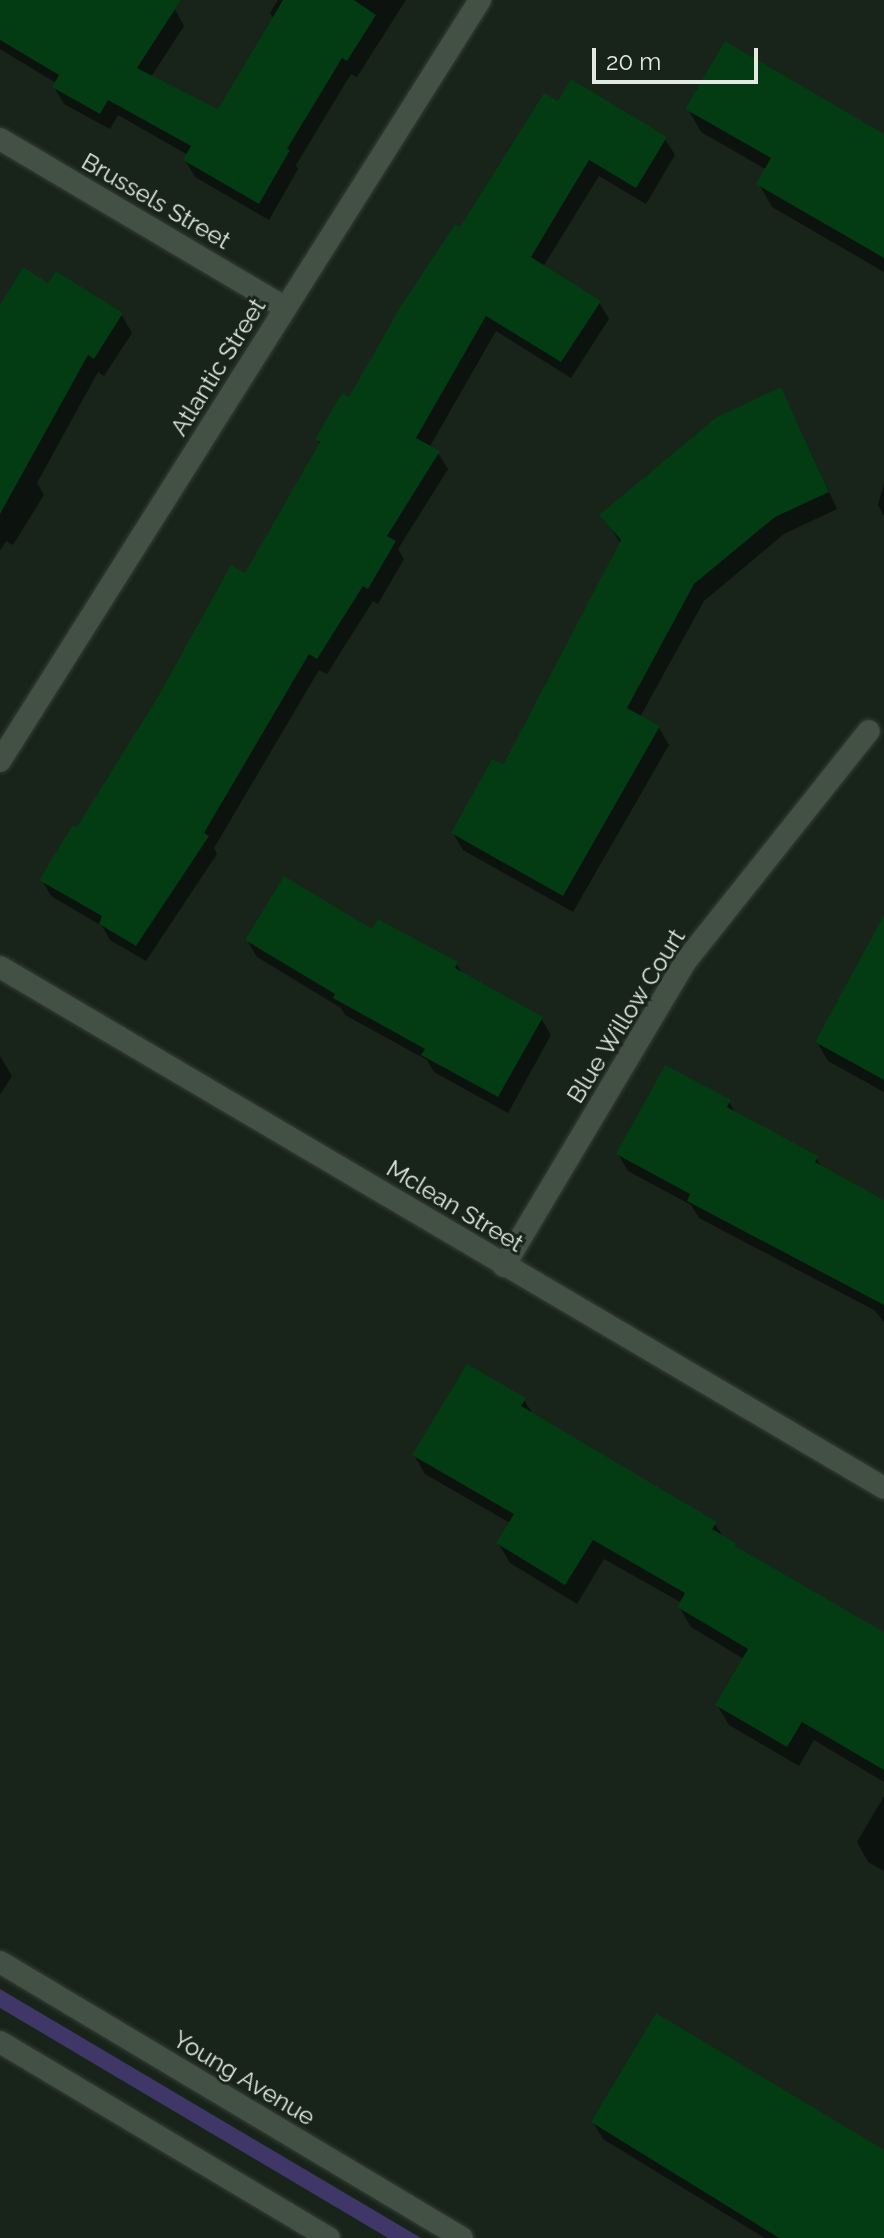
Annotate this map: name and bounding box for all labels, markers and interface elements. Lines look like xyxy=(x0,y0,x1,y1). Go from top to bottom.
scale bar xyxy=(596,32,762,82)
text: 20 m xyxy=(606,47,661,76)
street label: Brussels Street xyxy=(77,147,235,255)
street label: Atlantic Street xyxy=(164,293,272,441)
street label: Blue Willow Court xyxy=(560,923,692,1109)
street label: Mclean Street xyxy=(381,1154,529,1258)
street label: Young Avenue xyxy=(168,2024,320,2132)

